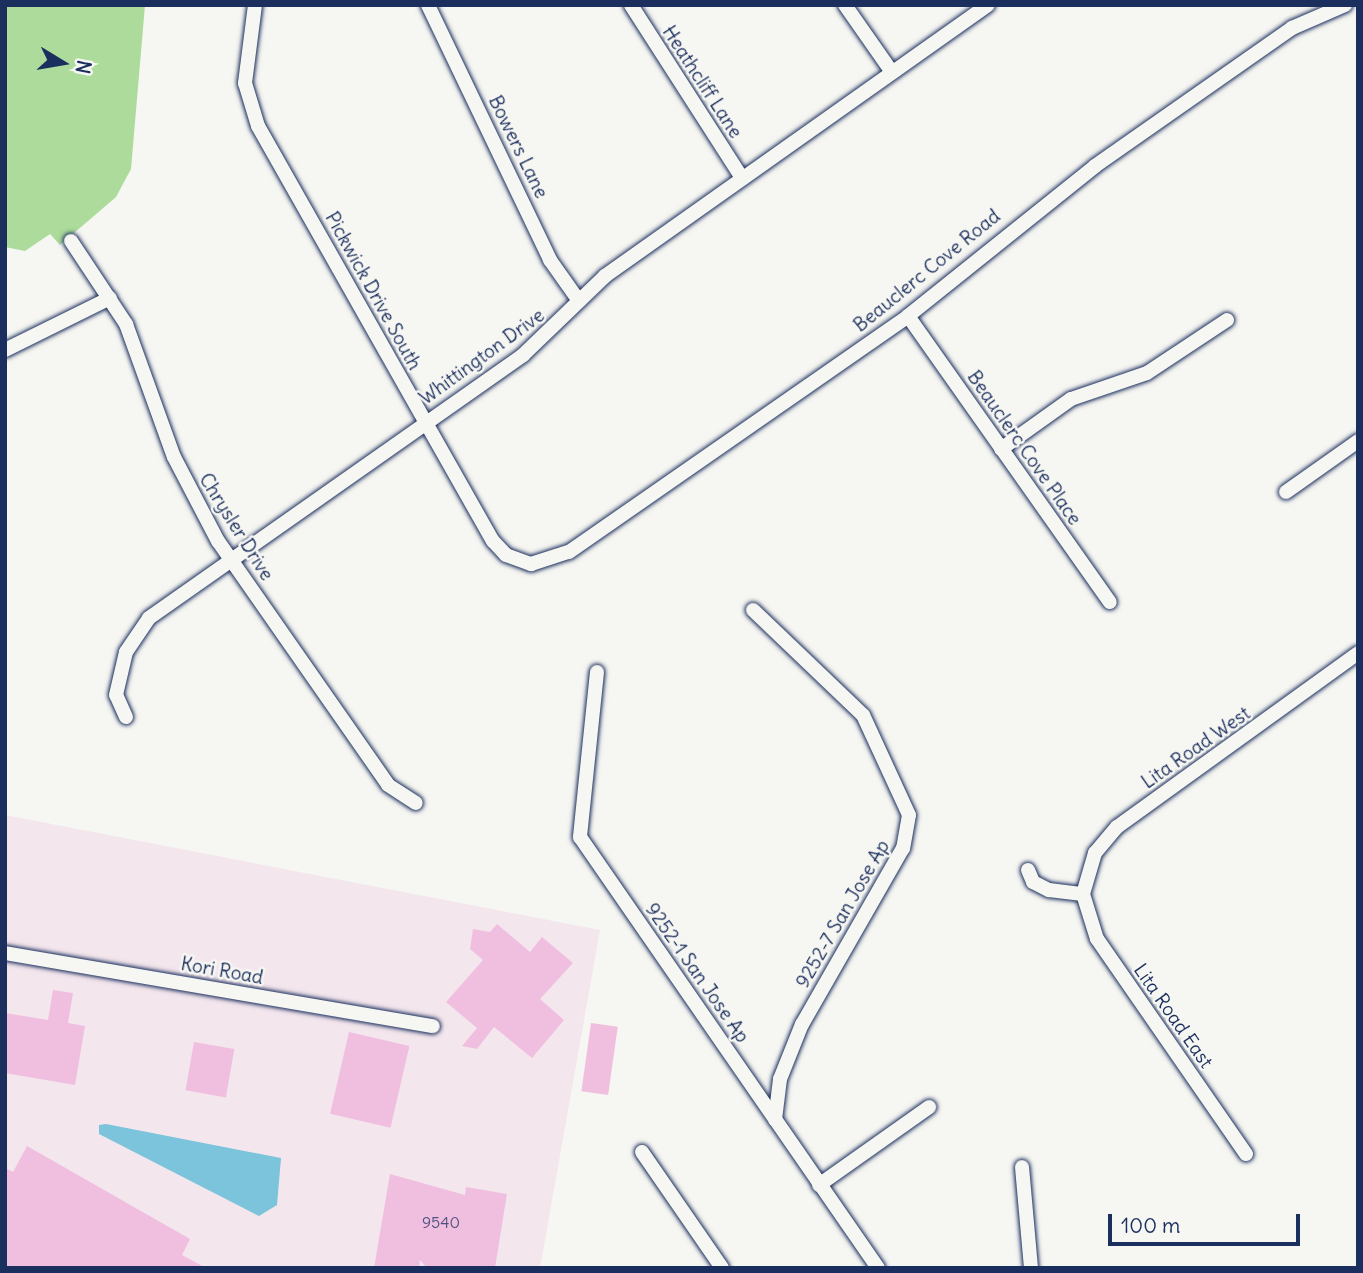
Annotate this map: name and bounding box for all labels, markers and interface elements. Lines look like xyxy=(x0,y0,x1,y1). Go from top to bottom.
street label: Heathcliff Lane xyxy=(657,22,747,142)
north arrow xyxy=(28,28,98,98)
text: N xyxy=(71,58,97,76)
street label: Bowers Lane xyxy=(483,92,553,202)
street label: Beauclerc Cove Road xyxy=(849,205,1005,337)
street label: Pickwick Drive South xyxy=(320,208,426,374)
street label: Whittington Drive xyxy=(415,304,549,410)
street label: Beauclerc Cove Place xyxy=(962,366,1086,530)
street label: Chrysler Drive xyxy=(194,469,278,585)
street label: Lita Road West xyxy=(1137,702,1255,794)
street label: 9252-7 San Jose Ap xyxy=(791,836,895,992)
street label: 9252-1 San Jose Ap xyxy=(640,899,754,1047)
street label: Kori Road xyxy=(179,953,265,989)
street label: Lita Road East xyxy=(1129,959,1217,1073)
scale bar xyxy=(1111,1200,1304,1244)
house number: 9540 xyxy=(422,1212,460,1232)
text: 100 m xyxy=(1121,1212,1180,1239)

